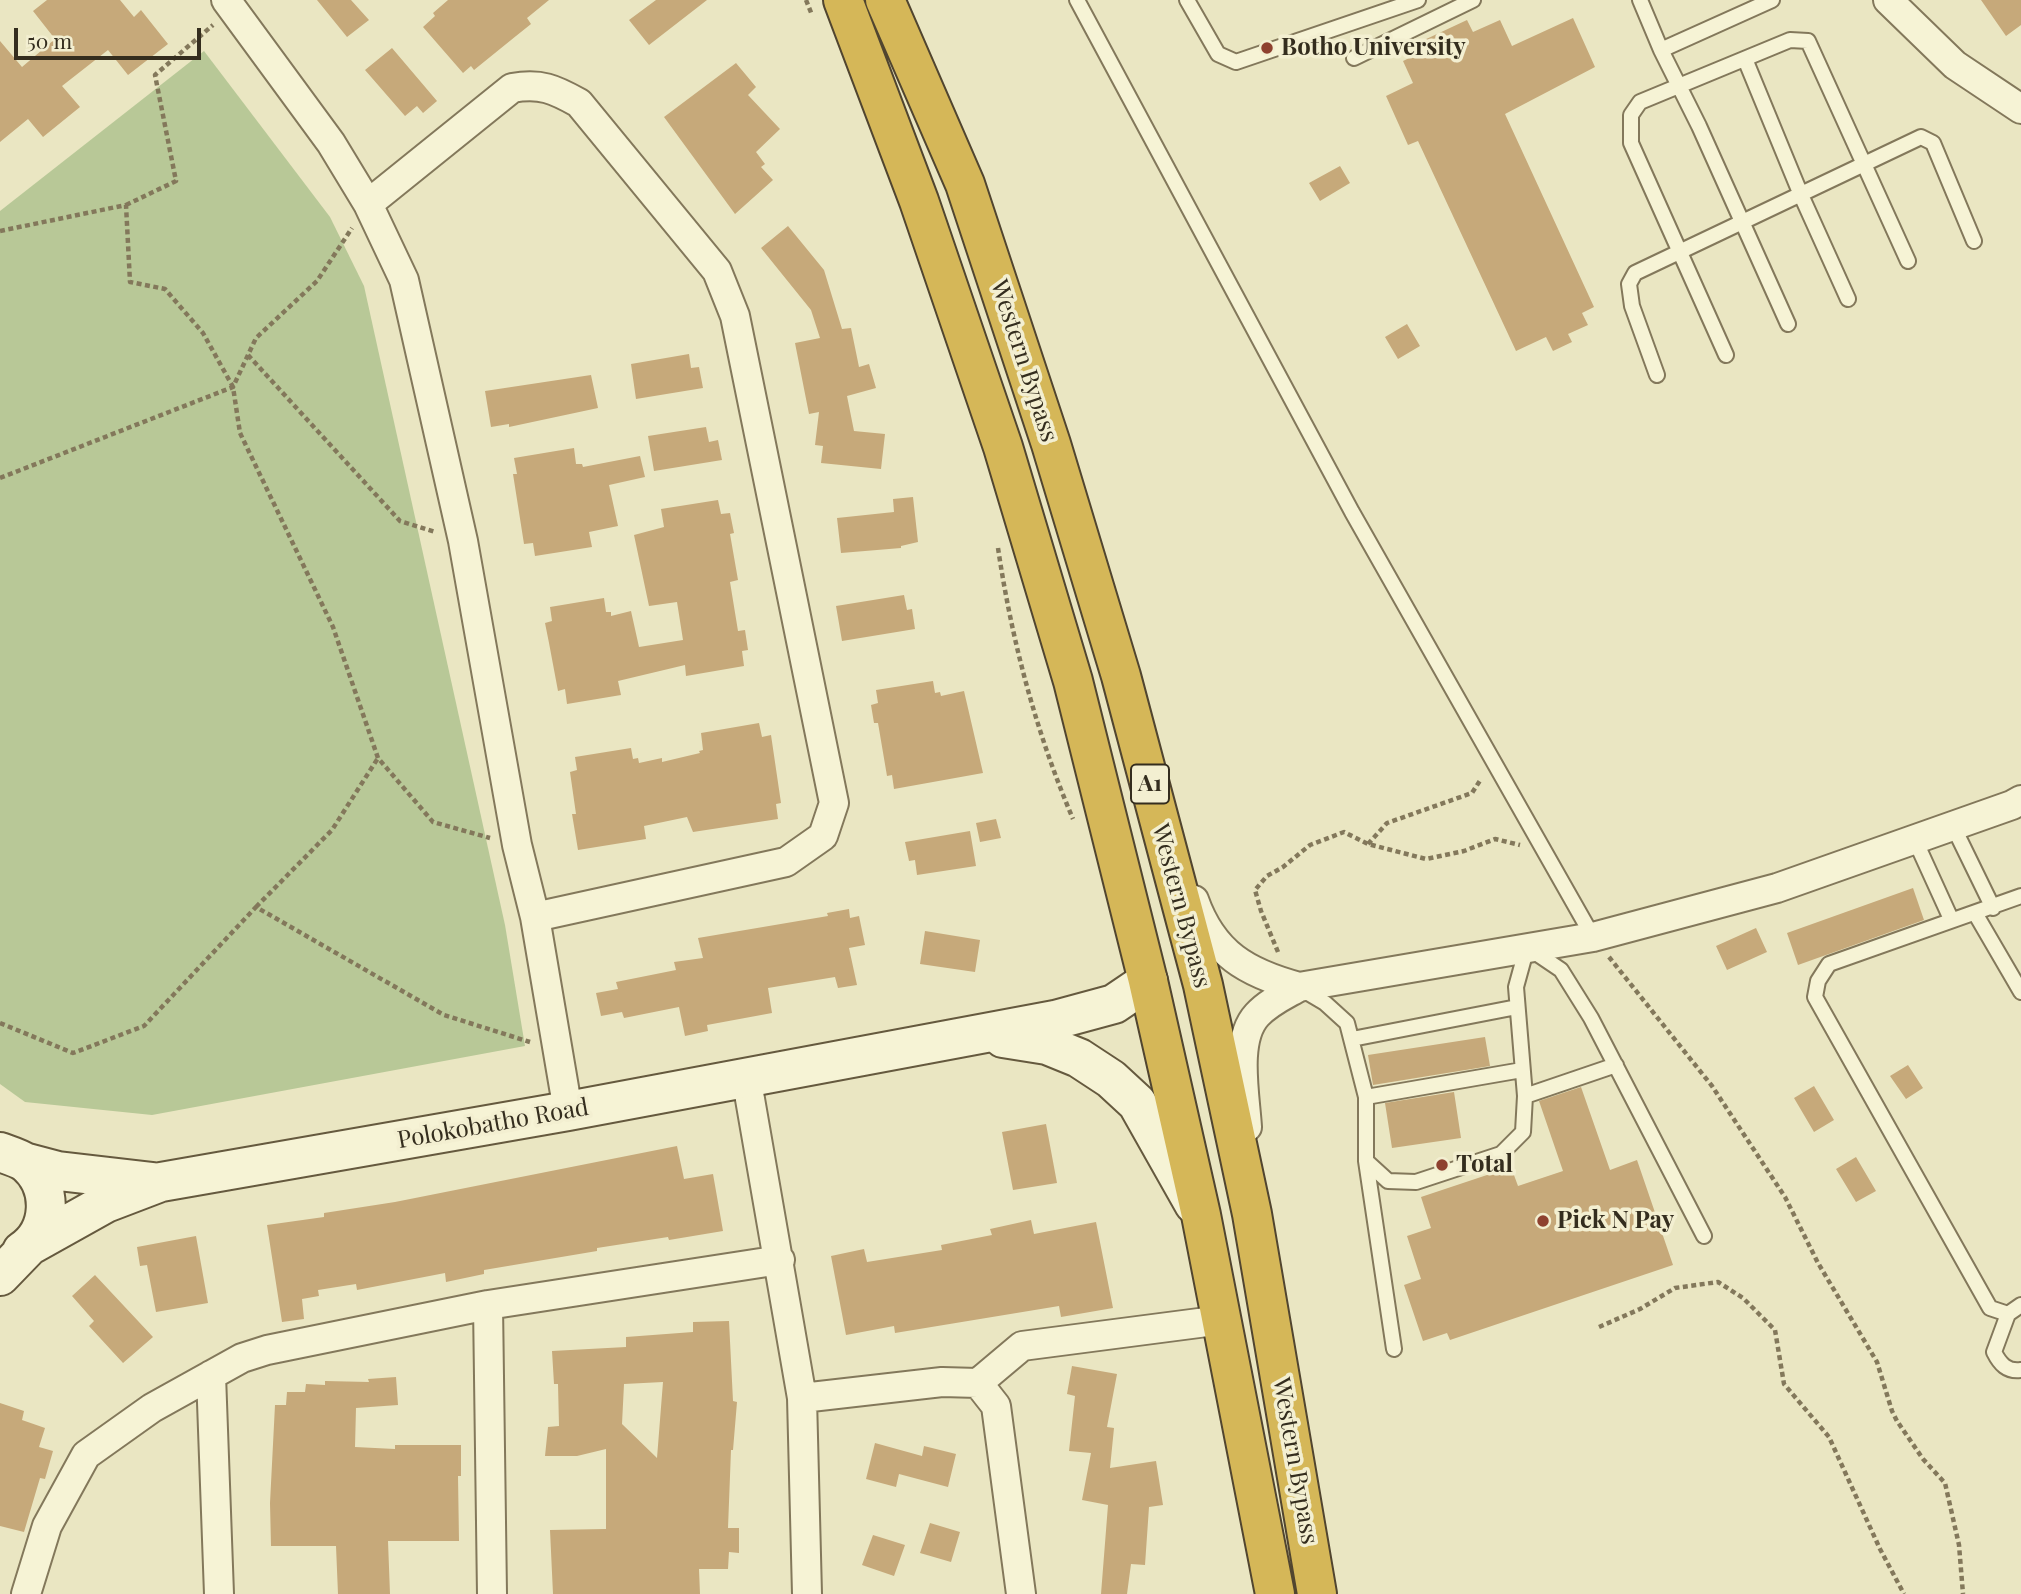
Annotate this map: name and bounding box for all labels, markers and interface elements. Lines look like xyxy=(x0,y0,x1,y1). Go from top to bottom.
scale bar xyxy=(18,14,205,58)
text: 50 m xyxy=(27,26,72,54)
place label: Botho University xyxy=(1281,34,1466,62)
marker: Botho University xyxy=(1259,40,1275,56)
street label: Western Bypass xyxy=(984,276,1064,446)
road number: A1 xyxy=(1131,764,1169,804)
street label: Western Bypass xyxy=(1145,821,1217,991)
street label: Polokobatho Road xyxy=(395,1093,591,1155)
place label: Total xyxy=(1456,1151,1513,1179)
marker: Total xyxy=(1434,1157,1450,1173)
place label: Pick N Pay xyxy=(1557,1207,1674,1235)
marker: Pick N Pay xyxy=(1535,1213,1551,1229)
street label: Western Bypass xyxy=(1266,1375,1324,1547)

